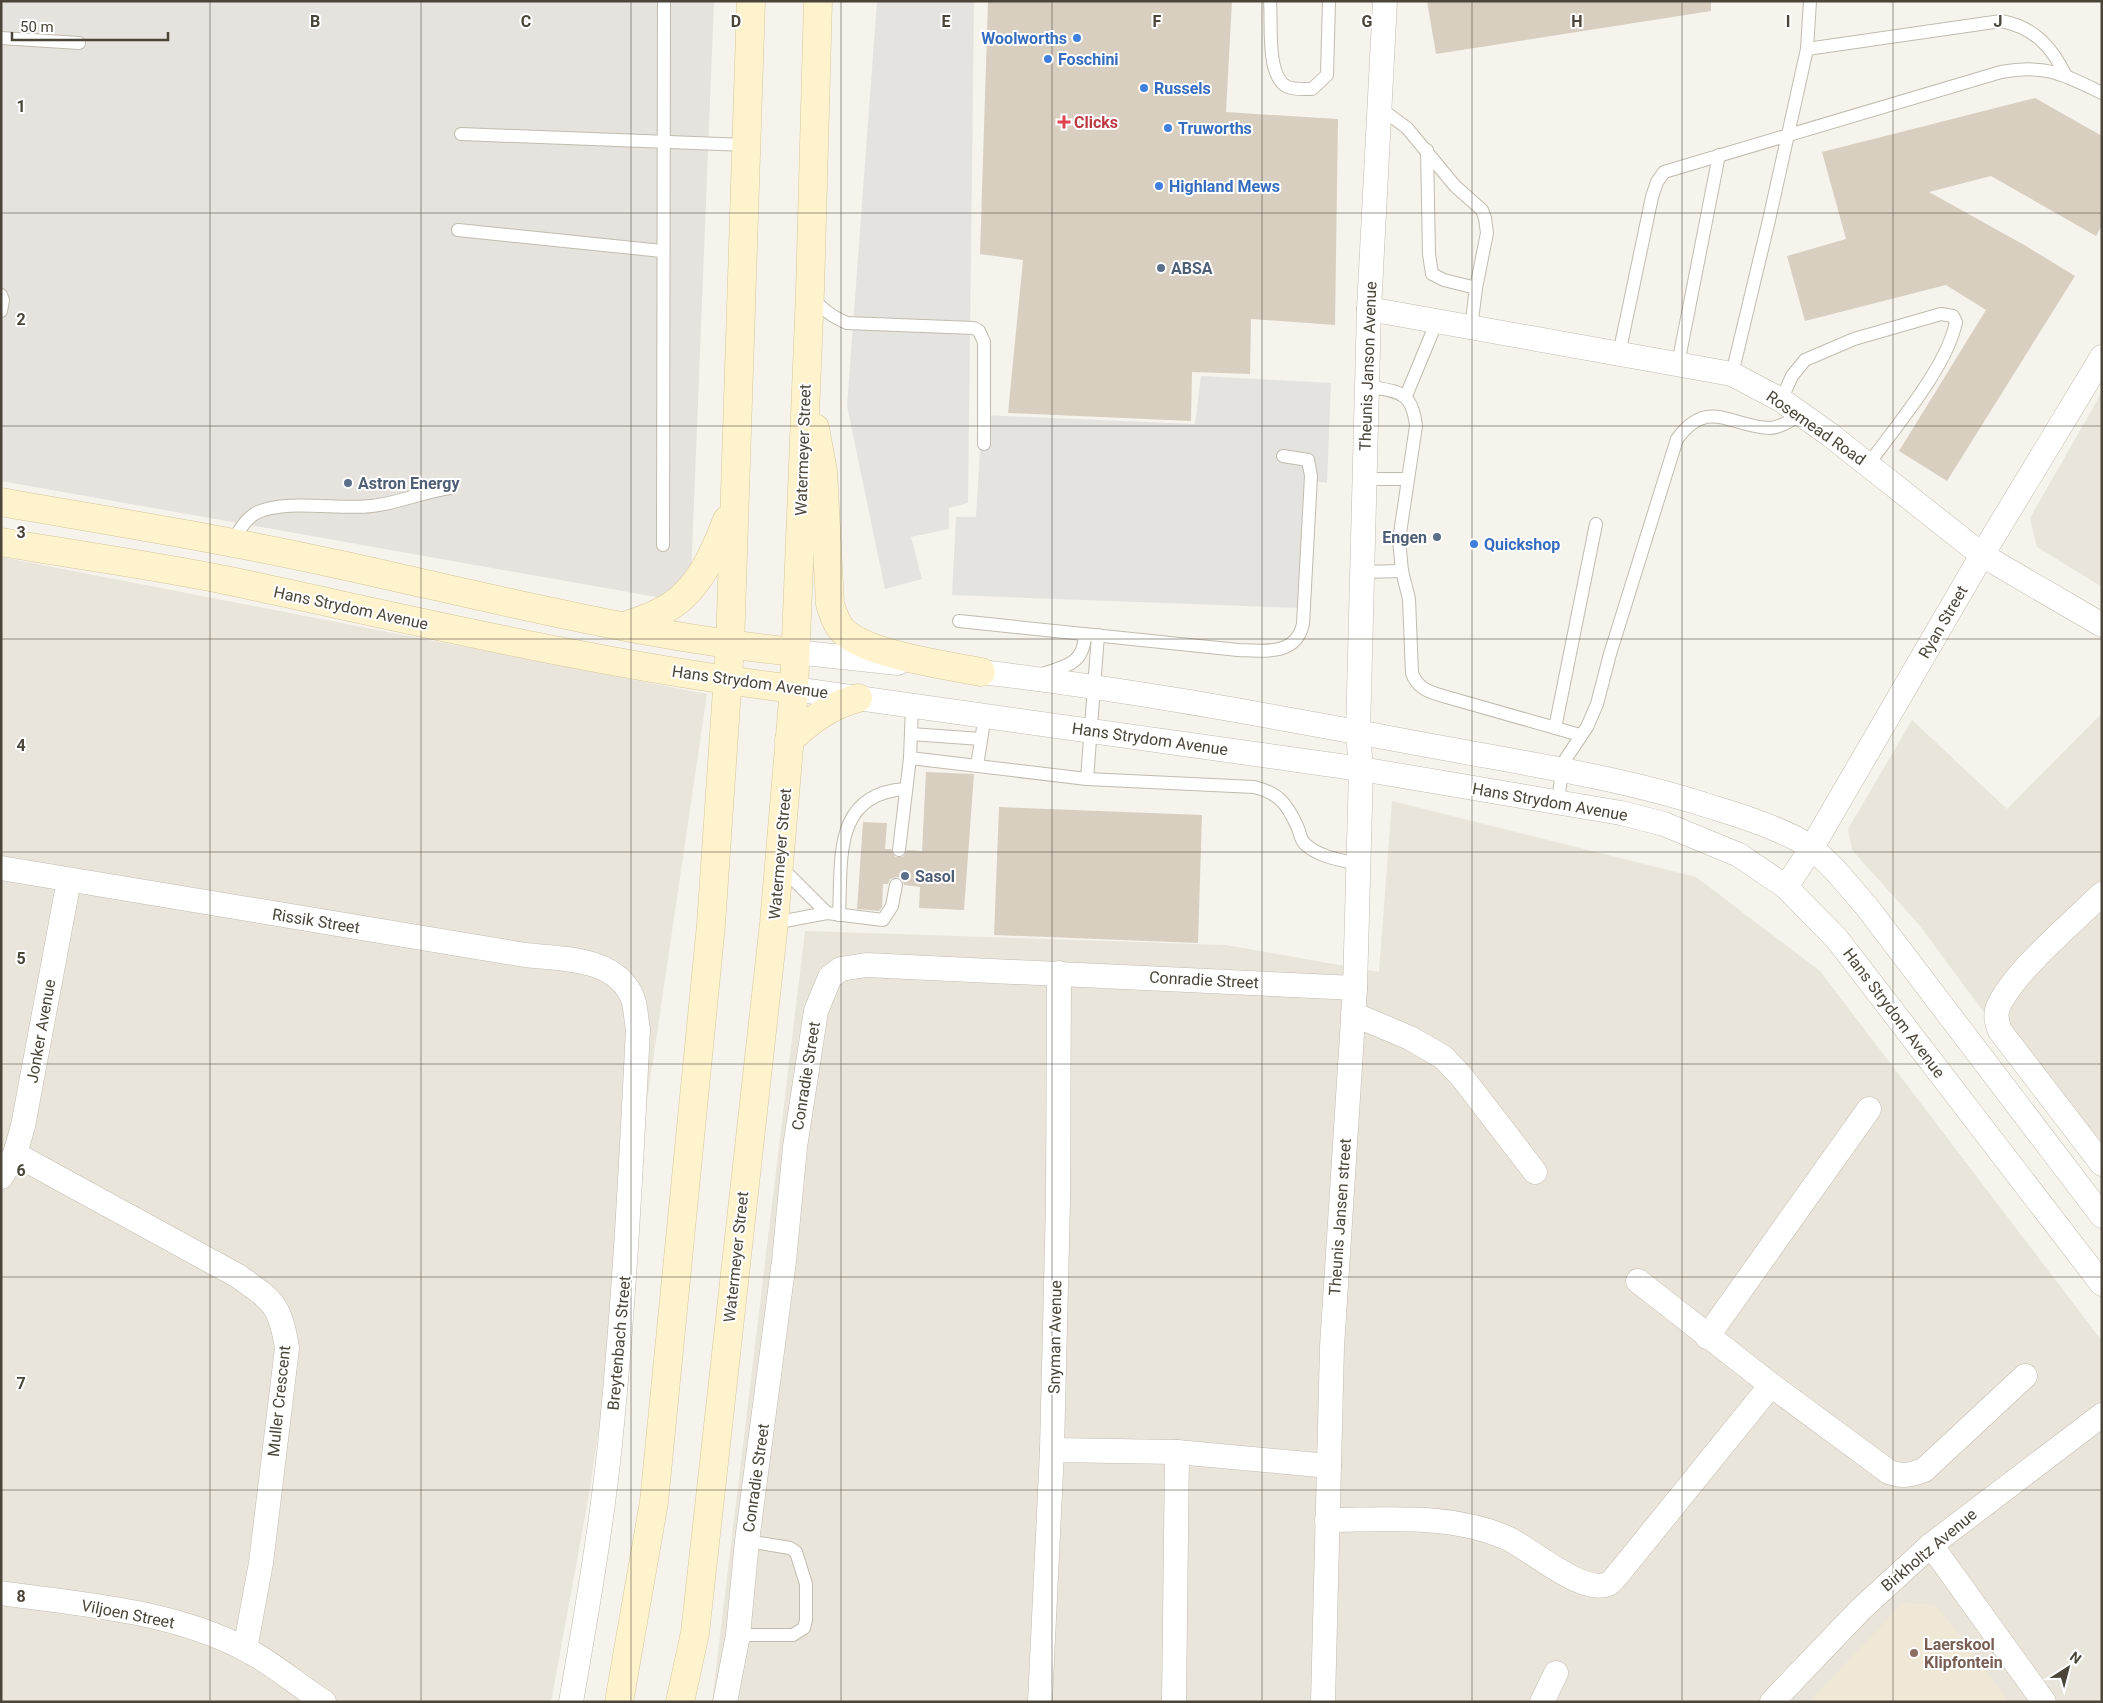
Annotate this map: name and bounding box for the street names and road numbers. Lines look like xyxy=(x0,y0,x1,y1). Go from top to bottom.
street label: Theunis Janson Avenue xyxy=(1356,281,1380,451)
street label: Watermeyer Street xyxy=(791,384,815,516)
street label: Rosemead Road xyxy=(1763,387,1869,469)
street label: Hans Strydom Avenue xyxy=(272,582,430,634)
street label: Ryan Street xyxy=(1915,582,1971,662)
street label: Hans Strydom Avenue xyxy=(671,662,829,702)
street label: Hans Strydom Avenue xyxy=(1071,719,1229,759)
street label: Hans Strydom Avenue xyxy=(1471,779,1629,825)
street label: Watermeyer Street xyxy=(765,788,795,920)
street label: Rissik Street xyxy=(271,905,361,937)
street label: Hans Strydom Avenue xyxy=(1839,944,1949,1082)
street label: Conradie Street xyxy=(1149,968,1259,992)
street label: Jonker Avenue xyxy=(23,978,59,1084)
street label: Conradie Street xyxy=(788,1020,824,1132)
street label: Theunis Jansen street xyxy=(1325,1138,1355,1296)
street label: Watermeyer Street xyxy=(720,1190,752,1324)
street label: Breytenbach Street xyxy=(604,1275,634,1411)
street label: Snyman Avenue xyxy=(1045,1280,1065,1394)
street label: Muller Crescent xyxy=(264,1344,294,1458)
street label: Conradie Street xyxy=(739,1422,773,1534)
street label: Birkholtz Avenue xyxy=(1877,1505,1981,1595)
street label: Viljoen Street xyxy=(80,1596,176,1632)

